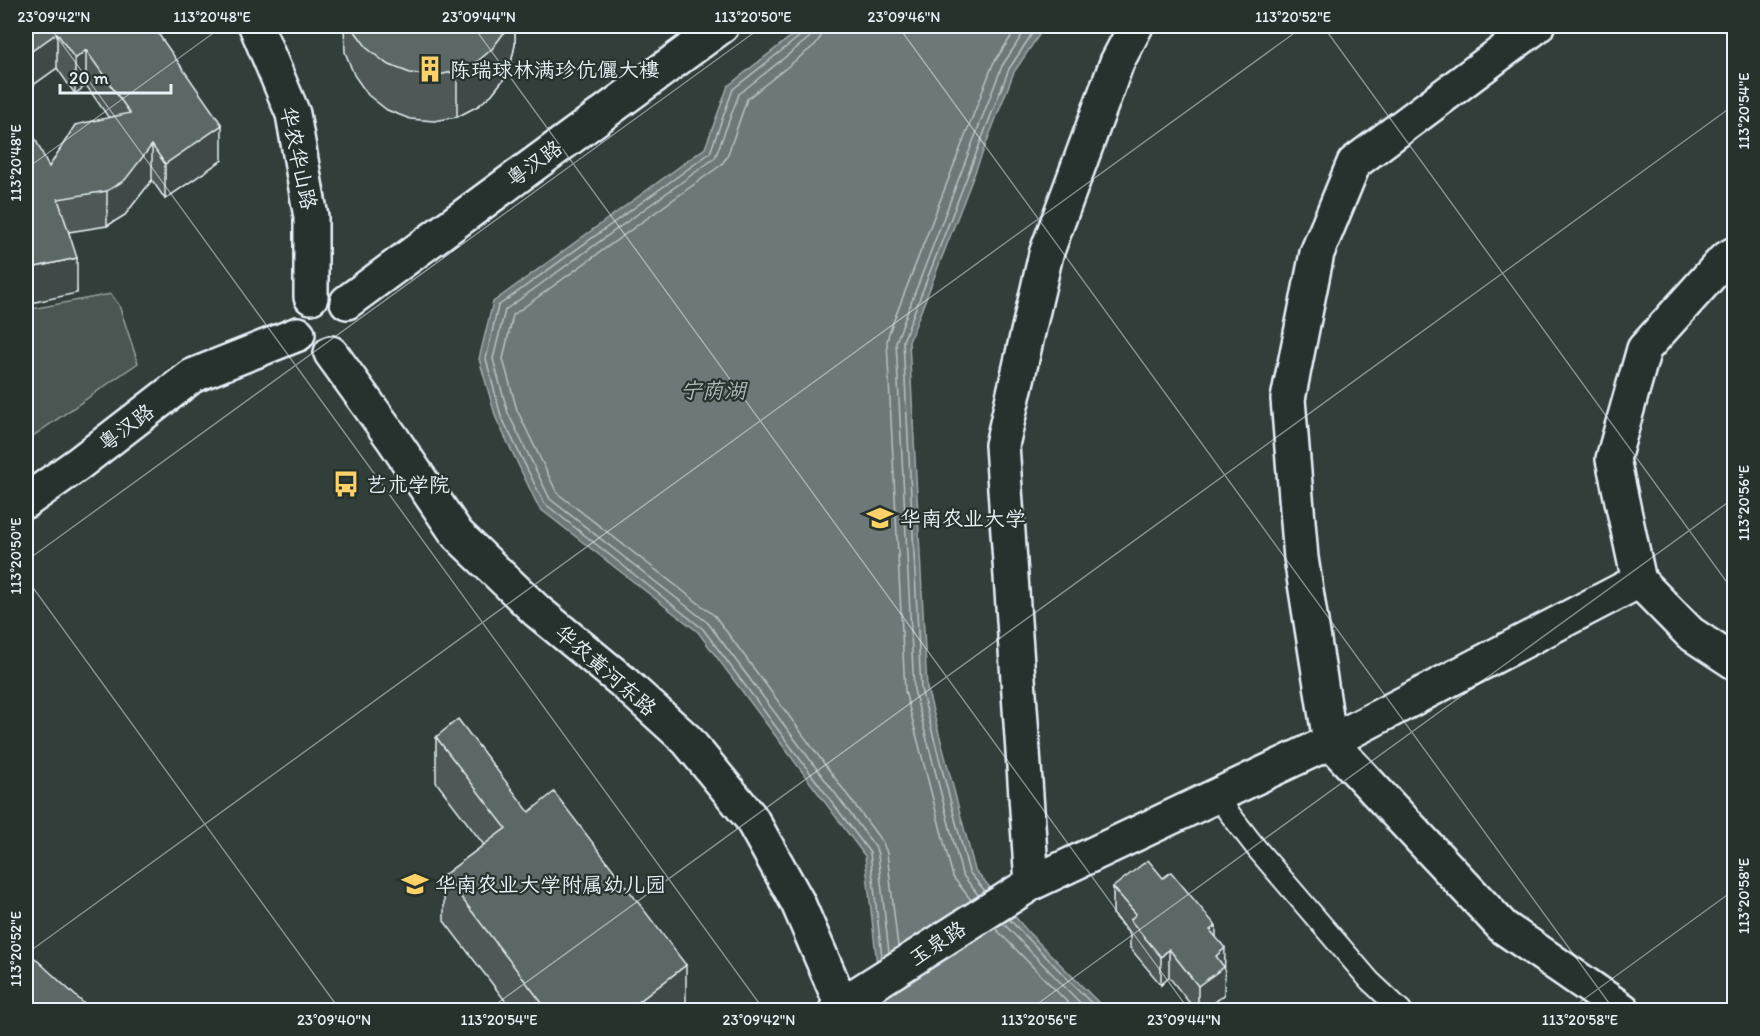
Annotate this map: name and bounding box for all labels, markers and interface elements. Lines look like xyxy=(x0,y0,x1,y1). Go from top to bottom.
text: 23°09'42"N xyxy=(18,8,90,26)
text: 113°20'48"E xyxy=(173,8,251,26)
text: 23°09'44"N xyxy=(442,8,516,26)
text: 113°20'50"E xyxy=(714,8,792,26)
text: 23°09'46"N xyxy=(868,8,940,26)
text: 113°20'52"E xyxy=(1255,8,1331,26)
building icon: 陈瑞球林满珍伉儷大樓 xyxy=(415,54,445,84)
scale bar xyxy=(60,57,171,95)
place label: 陈瑞球林满珍伉儷大樓 xyxy=(450,57,660,82)
text: 20 m xyxy=(69,67,109,89)
text: 113°20'54"E xyxy=(1735,72,1753,150)
street label: 华农华山路 xyxy=(276,104,322,212)
text: 113°20'48"E xyxy=(7,124,25,202)
street label: 粤汉路 xyxy=(501,134,567,192)
water label: 宁荫湖 xyxy=(680,377,748,404)
street label: 粤汉路 xyxy=(93,398,159,456)
text: 113°20'56"E xyxy=(1735,465,1753,541)
bus stop icon: 艺术学院 xyxy=(331,469,361,499)
place label: 艺术学院 xyxy=(366,472,450,497)
school or university icon: 华南农业大学 xyxy=(865,503,895,533)
place label: 华南农业大学 xyxy=(900,506,1026,531)
text: 113°20'50"E xyxy=(7,517,25,595)
street label: 华农黄河东路 xyxy=(550,619,662,721)
text: 113°20'58"E xyxy=(1735,858,1753,934)
school or university icon: 华南农业大学附属幼儿园 xyxy=(400,869,430,899)
place label: 华南农业大学附属幼儿园 xyxy=(435,872,666,897)
text: 113°20'52"E xyxy=(7,911,25,987)
street label: 玉泉路 xyxy=(904,915,970,971)
text: 23°09'40"N xyxy=(297,1011,371,1029)
text: 113°20'54"E xyxy=(460,1011,538,1029)
text: 23°09'42"N xyxy=(723,1011,795,1029)
text: 113°20'56"E xyxy=(1001,1011,1077,1029)
text: 23°09'44"N xyxy=(1147,1011,1221,1029)
text: 113°20'58"E xyxy=(1542,1011,1618,1029)

